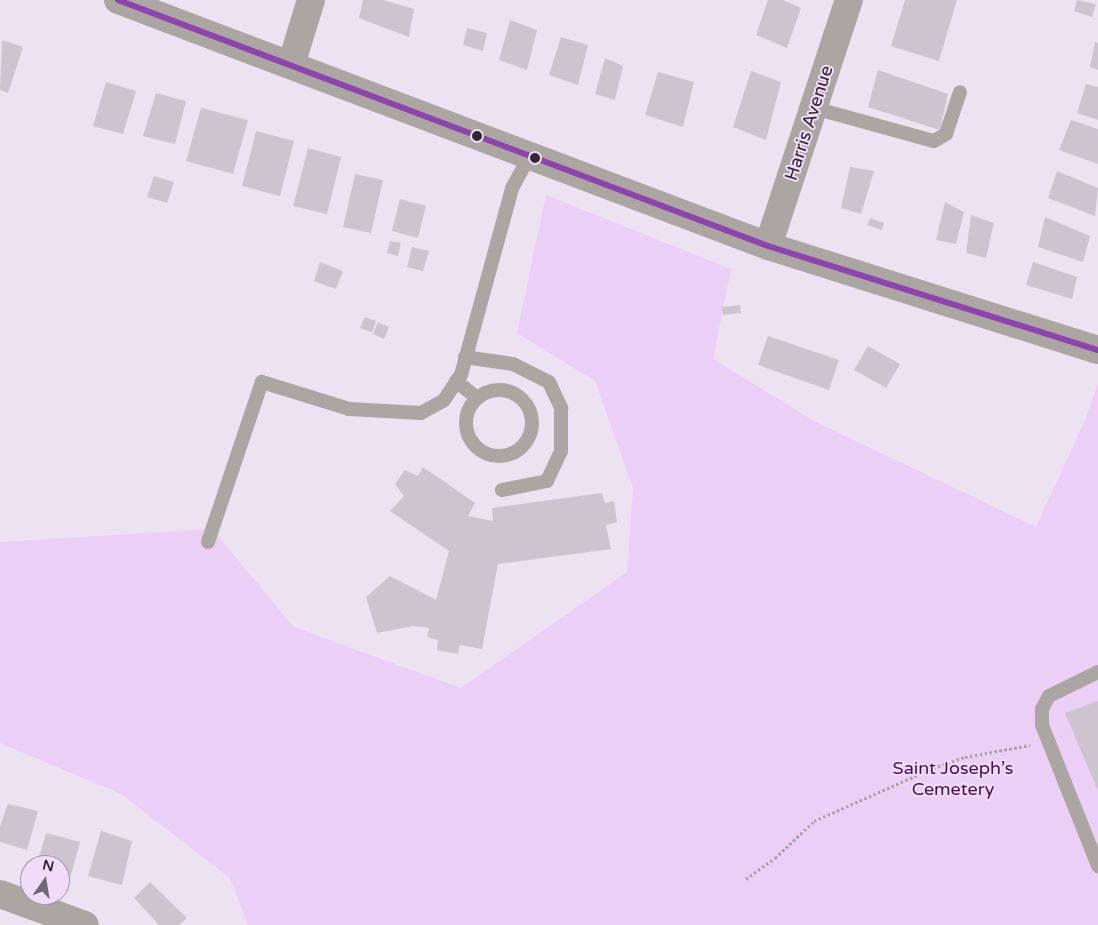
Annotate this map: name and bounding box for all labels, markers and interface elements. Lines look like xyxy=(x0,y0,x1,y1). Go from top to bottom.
street label: Harris Avenue xyxy=(780,63,838,183)
unlabelled marker xyxy=(472,131,482,141)
unlabelled marker xyxy=(530,153,540,163)
park label: Saint Joseph’s Cemetery xyxy=(893,758,1013,801)
north arrow xyxy=(20,855,70,905)
text: N xyxy=(41,856,56,875)

